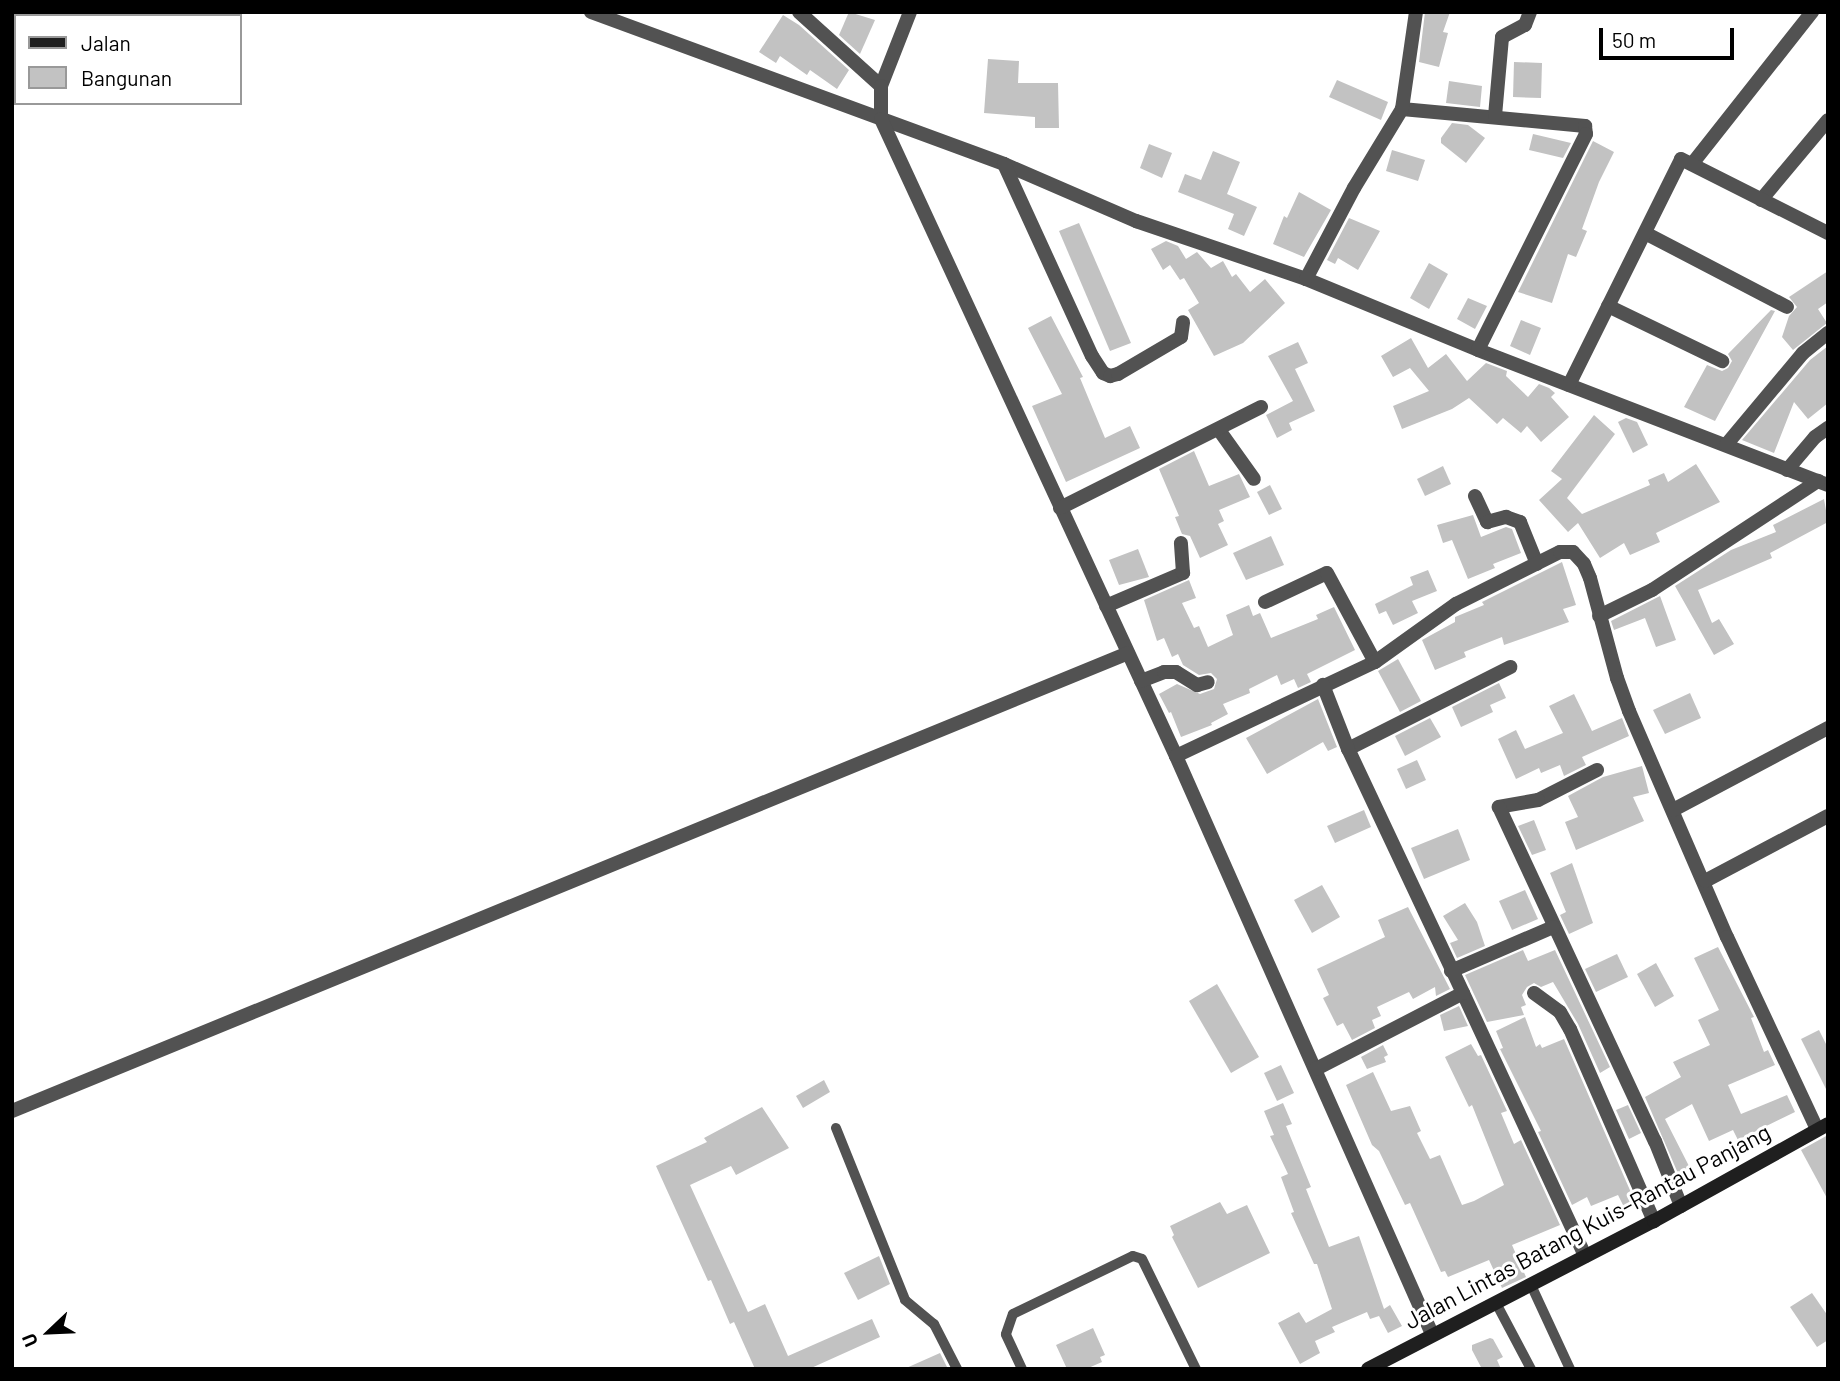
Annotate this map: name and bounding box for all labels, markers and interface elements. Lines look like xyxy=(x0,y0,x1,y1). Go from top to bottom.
legend xyxy=(14,14,242,105)
scale bar xyxy=(1602,14,1737,58)
text: 50 m xyxy=(1612,27,1656,52)
text: Jalan xyxy=(81,30,131,55)
text: Bangunan xyxy=(81,65,172,90)
street label: Jalan Lintas Batang Kuis–Rantau Panjang xyxy=(1399,1118,1775,1334)
north arrow xyxy=(14,1297,84,1367)
text: U xyxy=(16,1330,42,1350)

